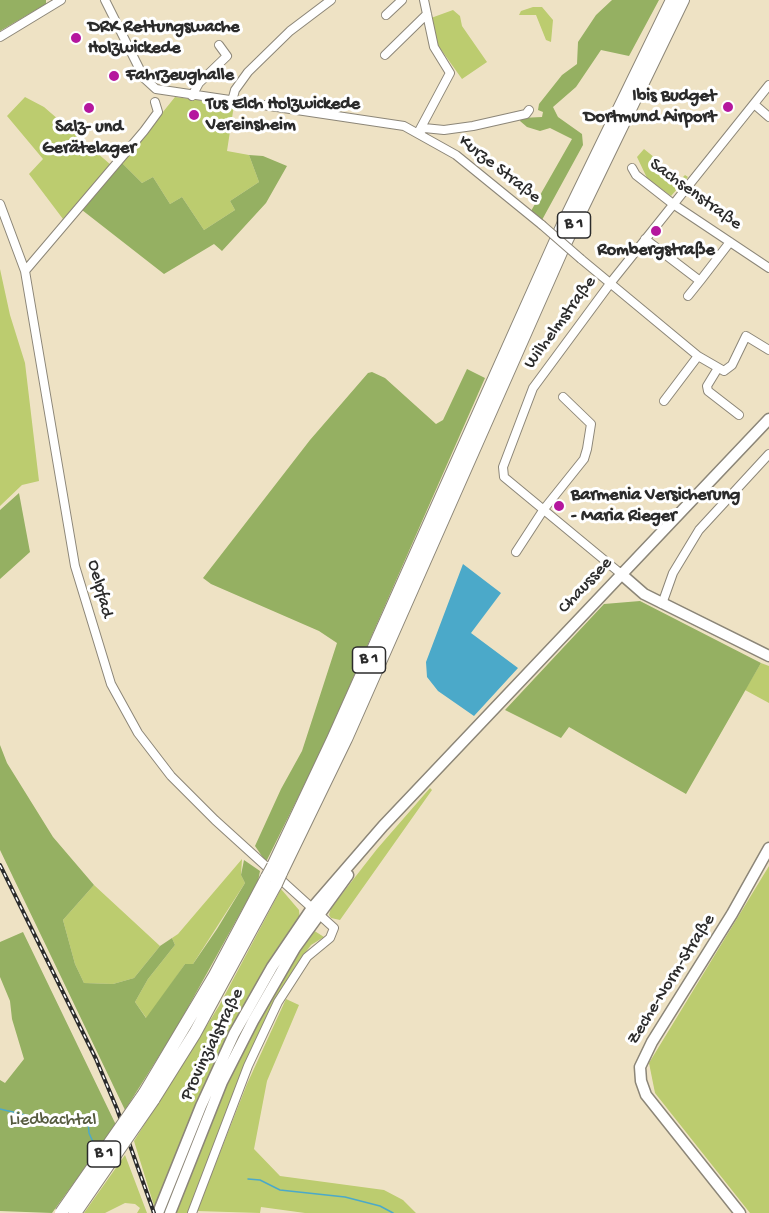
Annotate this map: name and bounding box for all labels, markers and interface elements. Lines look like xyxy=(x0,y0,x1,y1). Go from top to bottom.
place label: DRK Rettungswache Holzwickede xyxy=(88,17,240,60)
marker: DRK Rettungswache Holzwickede xyxy=(69,31,83,45)
place label: Fahrzeughalle xyxy=(126,65,234,87)
marker: Fahrzeughalle xyxy=(107,69,121,83)
place label: Ibis Budget Dortmund Airport xyxy=(584,86,716,128)
place label: Tus Elch Holzwickede Vereinsheim xyxy=(206,94,360,136)
marker: Ibis Budget Dortmund Airport xyxy=(721,100,735,114)
marker: Salz- und Gerätelager xyxy=(82,101,96,115)
marker: Tus Elch Holzwickede Vereinsheim xyxy=(187,108,201,122)
place label: Salz- und Gerätelager xyxy=(42,117,136,160)
street label: Kurze Straße xyxy=(454,131,544,209)
street label: Sachsenstraße xyxy=(644,154,746,236)
road number: B 1 xyxy=(558,212,590,238)
marker: Rombergstraße xyxy=(649,224,663,238)
place label: Rombergstraße xyxy=(597,240,715,262)
street label: Wilhelmstraße xyxy=(520,272,602,374)
place label: Barmenia Versicherung - Maria Rieger xyxy=(571,485,740,528)
marker: Barmenia Versicherung - Maria Rieger xyxy=(552,499,566,513)
street label: Chaussee xyxy=(554,553,618,619)
street label: Oelpfad xyxy=(81,558,117,620)
road number: B 1 xyxy=(352,647,386,673)
street label: Zeche-Norm-Straße xyxy=(623,911,721,1049)
street label: Provinzialstraße xyxy=(176,985,250,1105)
park label: Liedbachtal xyxy=(10,1110,96,1132)
road number: B 1 xyxy=(88,1141,120,1167)

